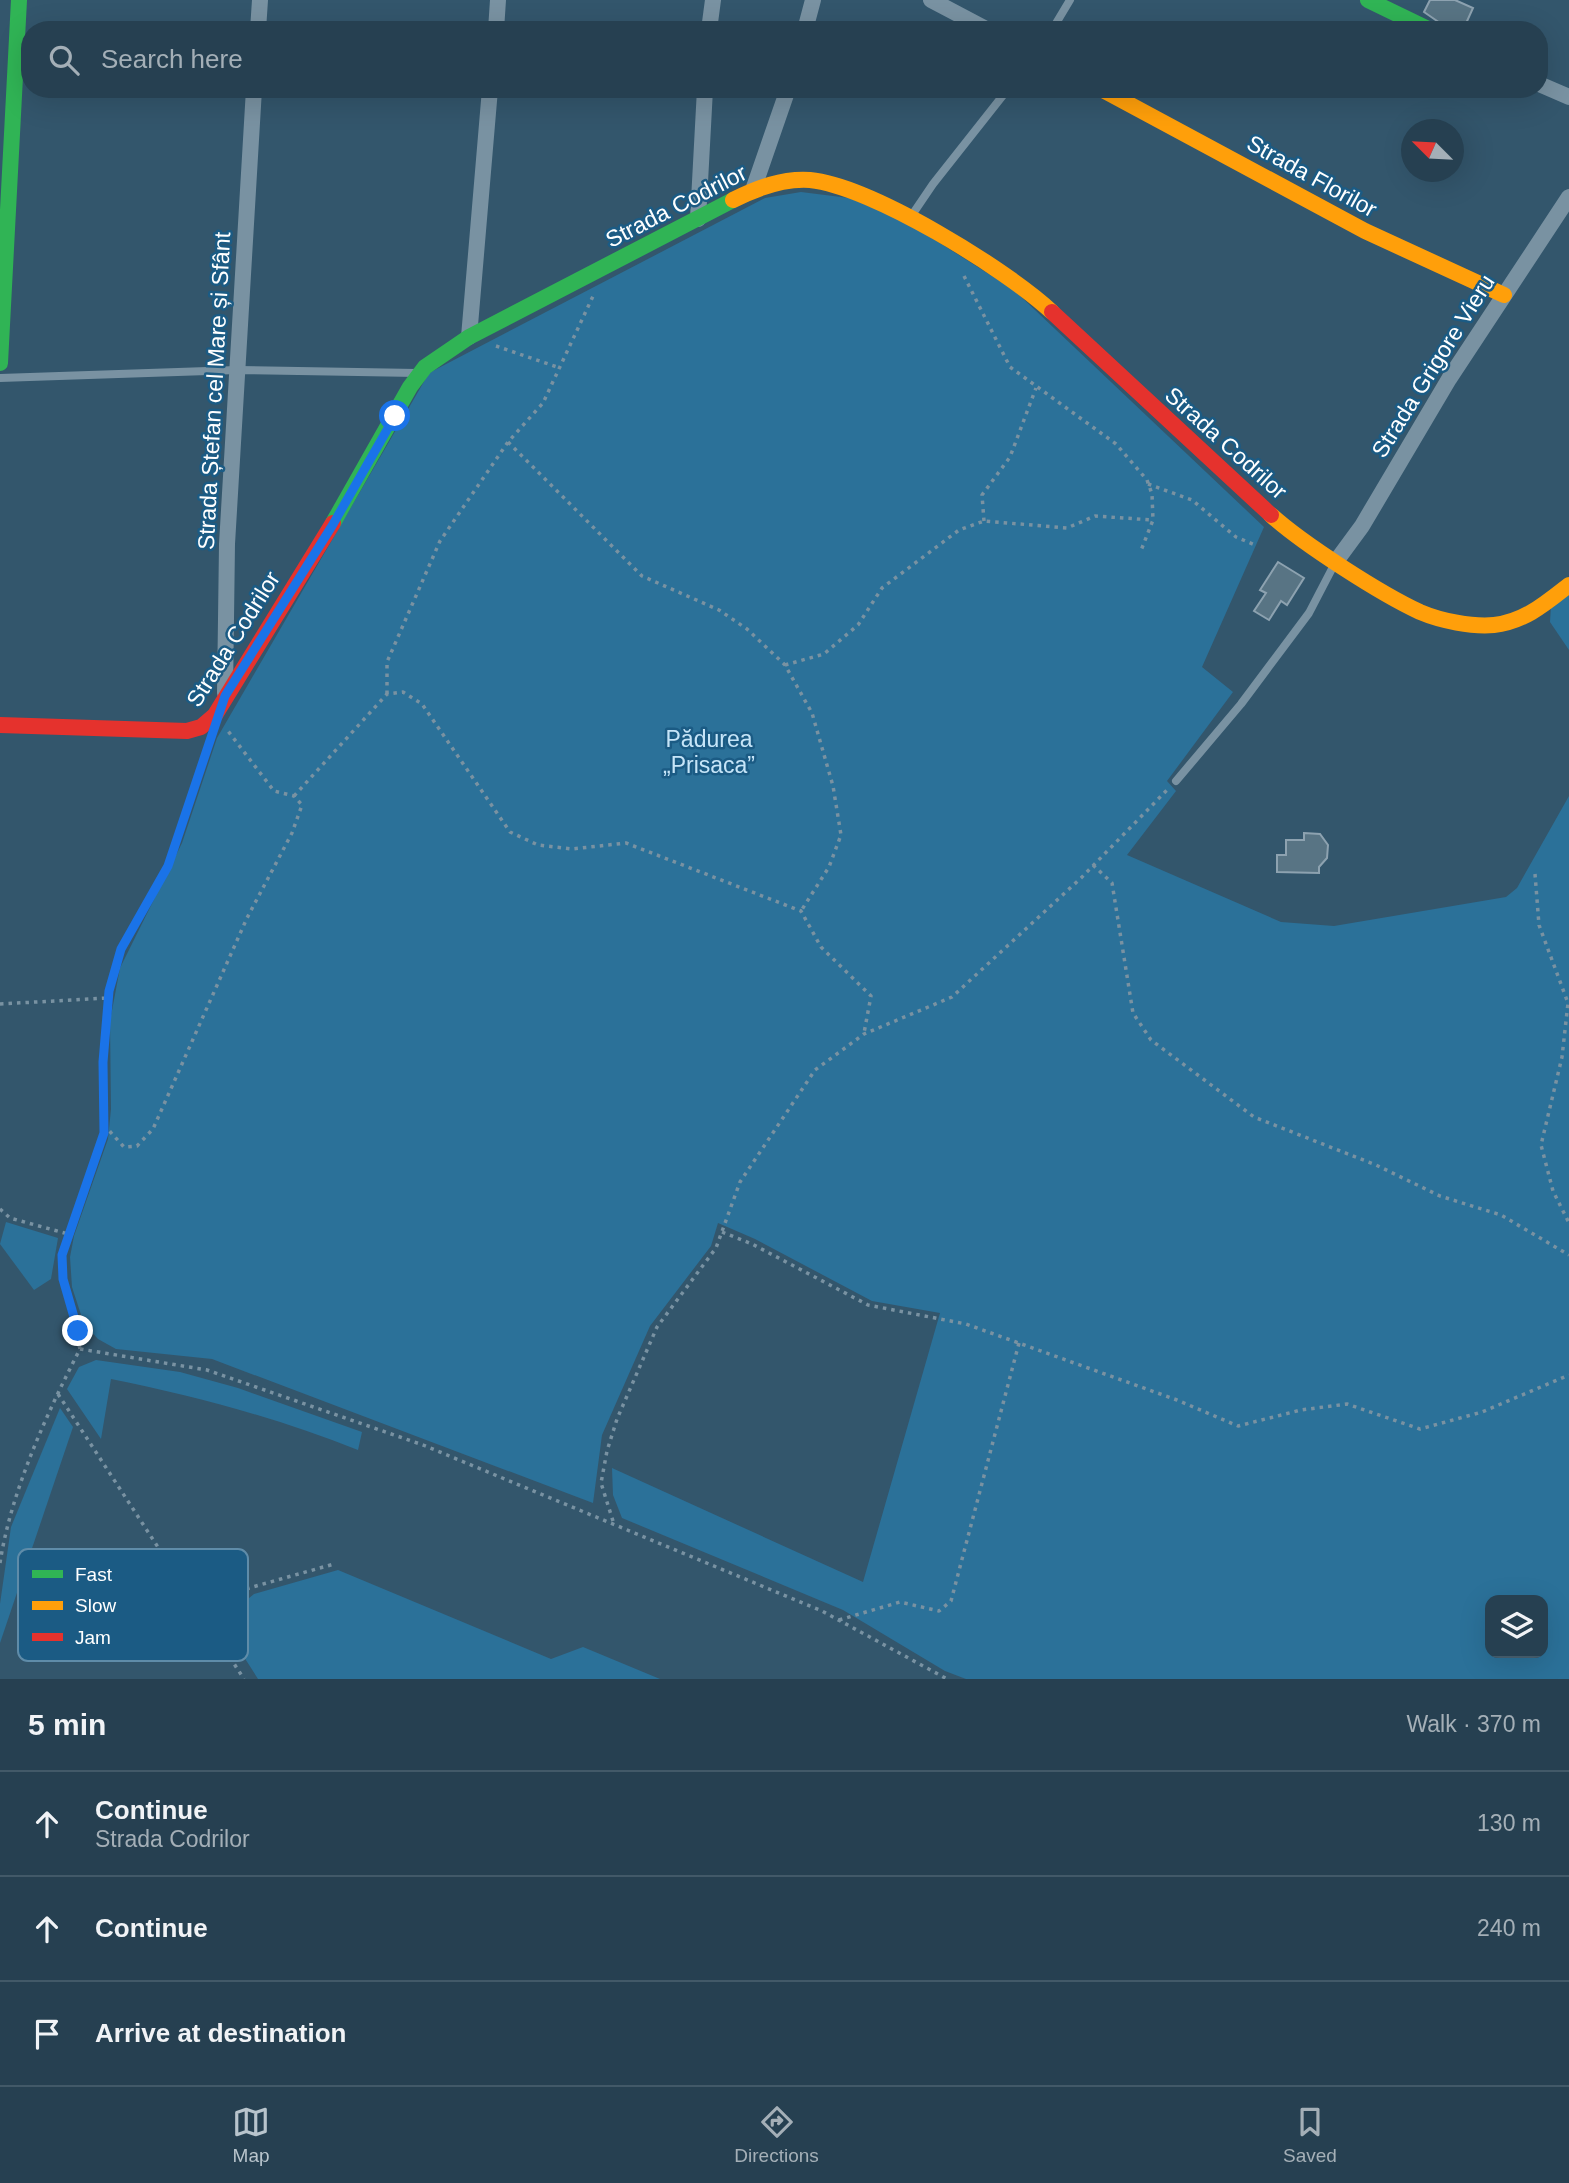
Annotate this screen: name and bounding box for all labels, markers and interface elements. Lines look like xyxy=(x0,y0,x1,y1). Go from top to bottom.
search box xyxy=(21,21,1548,98)
icon: search xyxy=(45,41,83,79)
text: Search here xyxy=(101,44,243,74)
north arrow xyxy=(1401,119,1464,182)
street label: Strada Florilor xyxy=(1243,130,1382,223)
street label: Strada Codrilor xyxy=(601,159,751,253)
street label: Strada Ștefan cel Mare și Sfânt xyxy=(193,231,235,551)
street label: Strada Grigore Vieru xyxy=(1366,270,1500,462)
street label: Strada Codrilor xyxy=(1160,382,1292,505)
route start xyxy=(379,400,410,431)
street label: Strada Codrilor xyxy=(181,566,285,711)
park label: Pădurea „Prisaca” xyxy=(663,726,755,778)
route end xyxy=(62,1315,93,1346)
legend xyxy=(18,1549,248,1661)
text: Fast xyxy=(75,1564,113,1585)
text: Slow xyxy=(75,1595,116,1616)
map controls xyxy=(1485,1595,1548,1658)
button: layers xyxy=(1485,1595,1548,1658)
text: Jam xyxy=(75,1627,111,1648)
text: 5 min xyxy=(28,1708,106,1741)
text: Walk · 370 m xyxy=(1406,1711,1541,1737)
text: Continue xyxy=(95,1795,208,1825)
icon: ahead xyxy=(28,1805,66,1843)
text: 130 m xyxy=(1477,1810,1541,1836)
text: Strada Codrilor xyxy=(95,1826,250,1852)
icon: ahead xyxy=(28,1910,66,1948)
text: Continue xyxy=(95,1913,208,1943)
text: 240 m xyxy=(1477,1915,1541,1941)
icon: arrive xyxy=(28,2015,66,2053)
text: Arrive at destination xyxy=(95,2018,346,2048)
tab: Map xyxy=(232,2103,270,2167)
tab: Directions xyxy=(734,2103,819,2167)
tab: Saved xyxy=(1283,2103,1337,2167)

